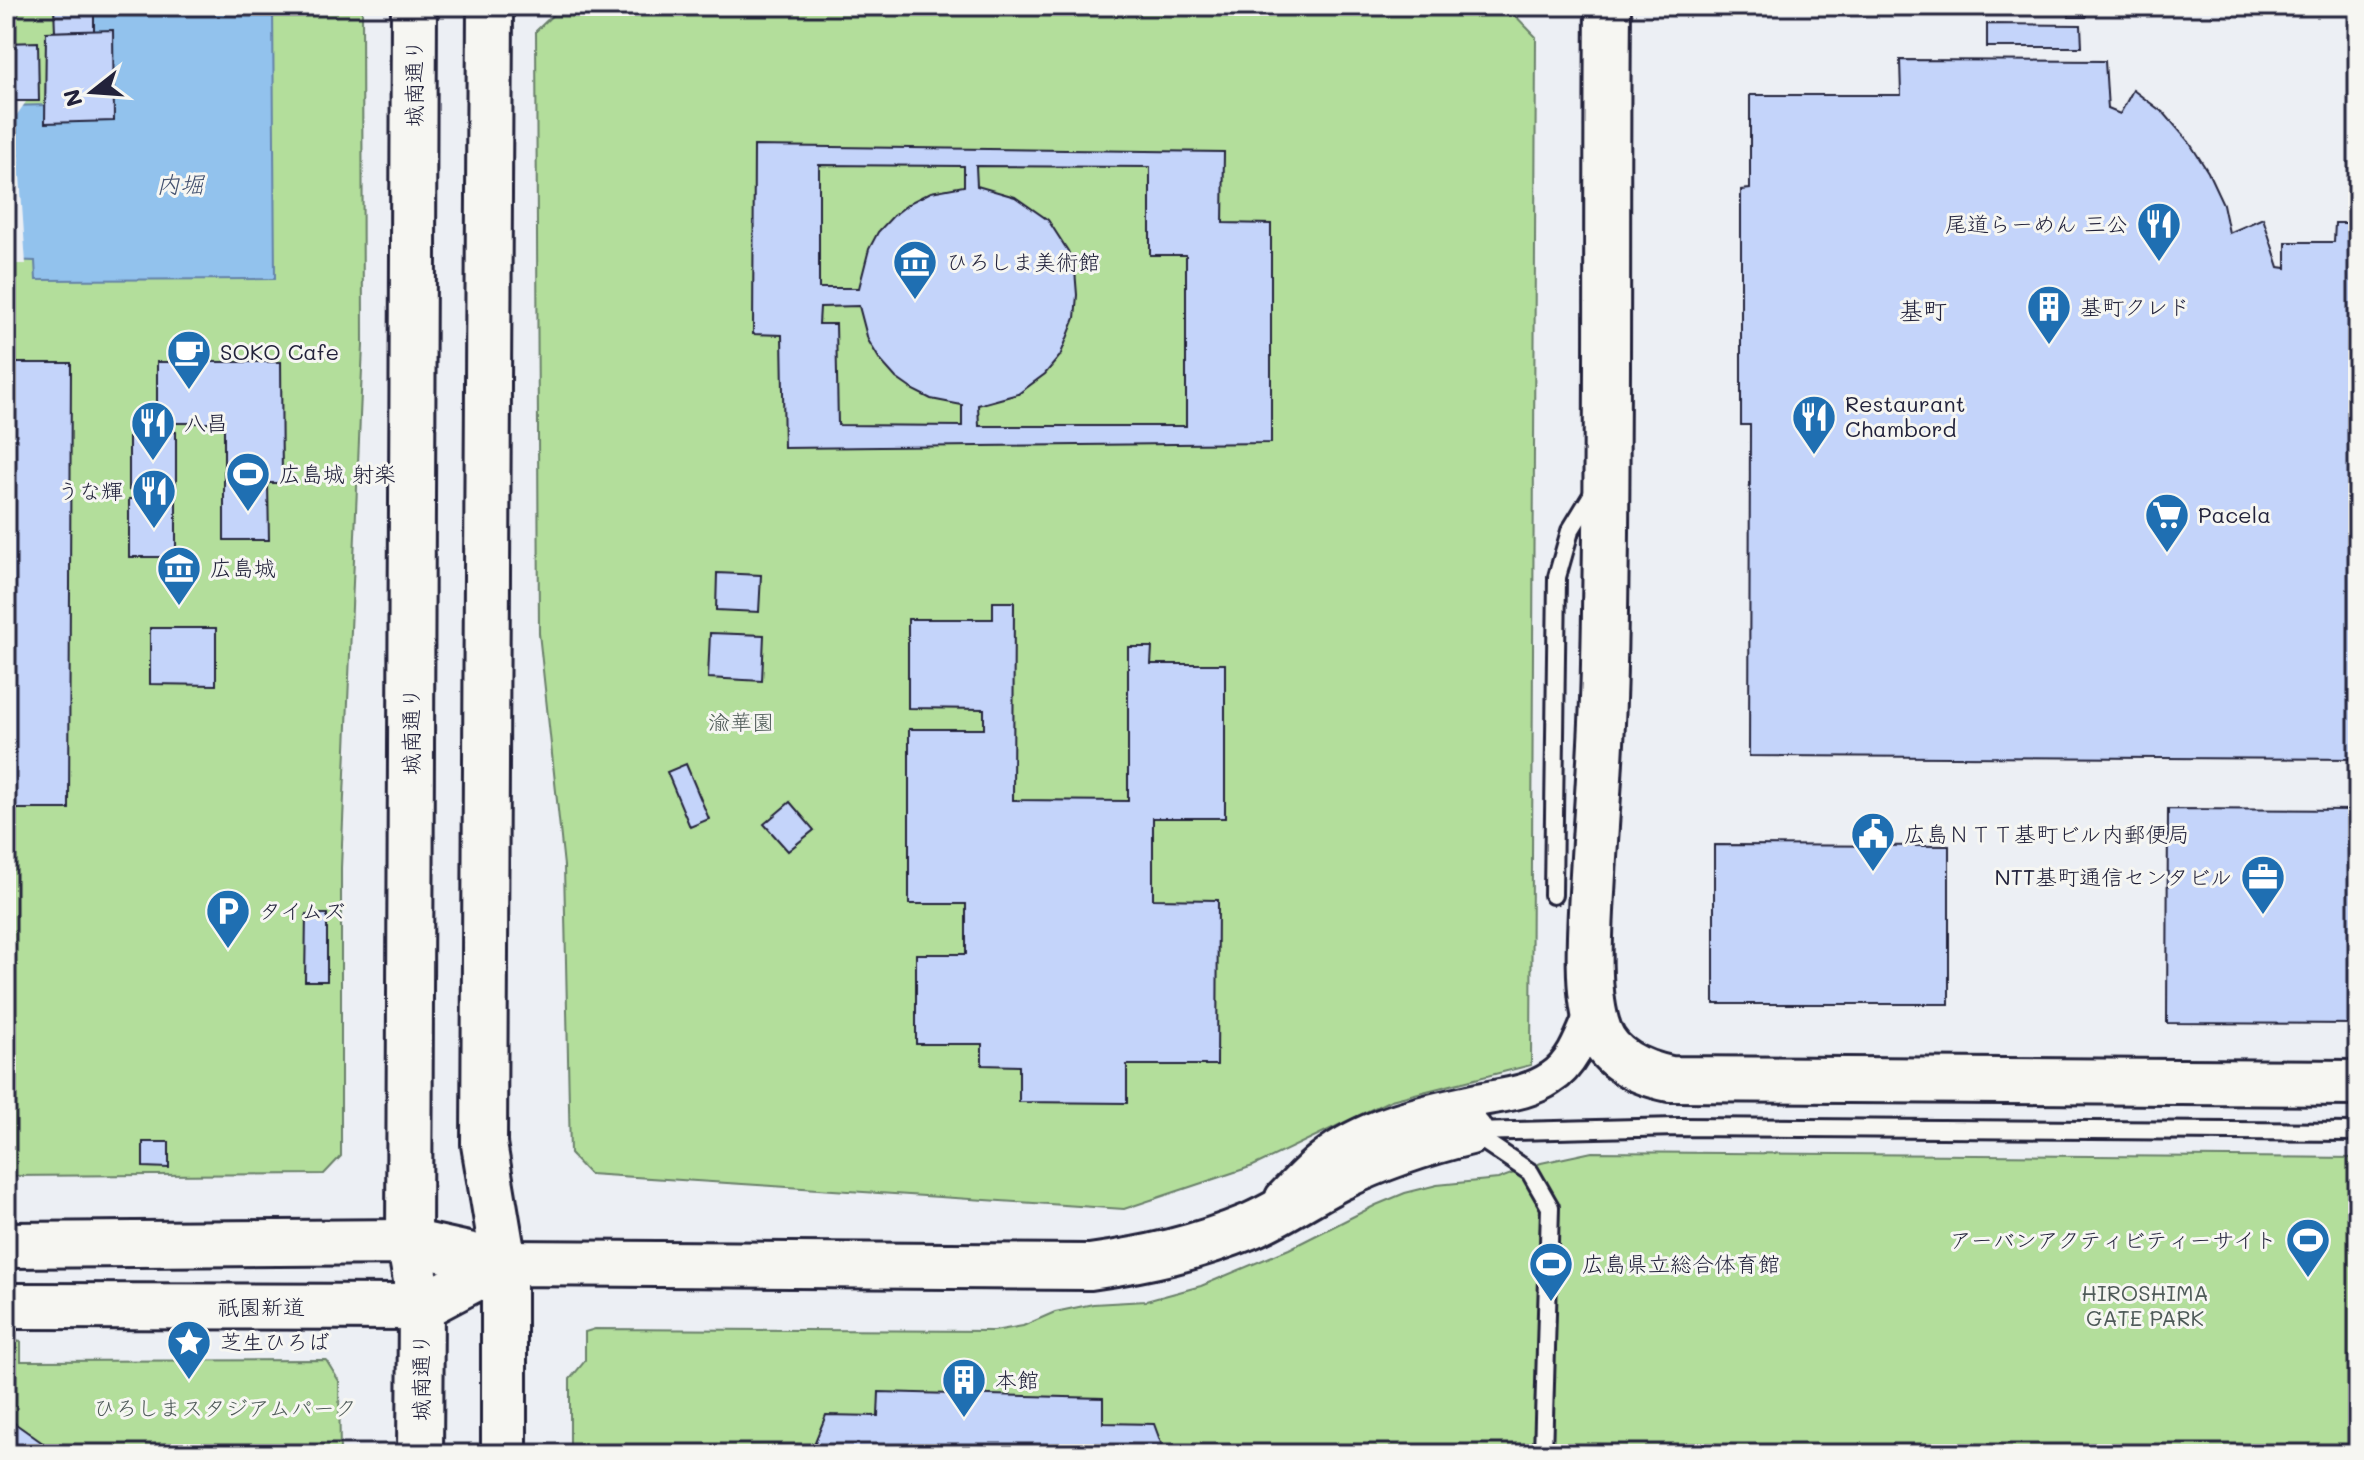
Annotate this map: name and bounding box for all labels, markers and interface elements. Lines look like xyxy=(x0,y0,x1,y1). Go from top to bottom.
street label: 城南通り xyxy=(399,39,428,127)
north arrow xyxy=(52,52,132,132)
text: N xyxy=(56,86,89,110)
water label: 内堀 xyxy=(156,168,206,199)
restaurant icon: 尾道らーめん 三公 xyxy=(2135,200,2183,263)
place label: 尾道らーめん 三公 xyxy=(1945,209,2128,238)
museum icon: ひろしま美術館 xyxy=(891,238,939,301)
place label: ひろしま美術館 xyxy=(946,247,1100,276)
building icon: 基町クレド xyxy=(2025,283,2073,346)
place label: 基町クレド xyxy=(2080,292,2190,321)
district label: 基町 xyxy=(1899,294,1947,325)
cafe icon: SOKO Cafe xyxy=(165,328,213,391)
place label: SOKO Cafe xyxy=(220,337,339,366)
place label: Restaurant Chambord xyxy=(1845,389,1965,443)
restaurant icon: Restaurant Chambord xyxy=(1790,393,1838,456)
restaurant icon: 八昌 xyxy=(129,399,177,462)
place label: 八昌 xyxy=(184,408,228,437)
sports icon: 広島城 射楽 xyxy=(224,450,272,513)
place label: 広島城 射楽 xyxy=(279,459,396,488)
restaurant icon: うな輝 xyxy=(130,467,178,530)
place label: うな輝 xyxy=(57,476,123,505)
supermarket icon: Pacela xyxy=(2143,491,2191,554)
place label: Pacela xyxy=(2198,500,2271,529)
museum icon: 広島城 xyxy=(155,544,203,607)
place label: 広島城 xyxy=(210,553,276,582)
street label: 城南通り xyxy=(396,687,425,775)
park label: 渝華園 xyxy=(708,707,774,736)
public building icon: 広島ＮＴＴ基町ビル内郵便局 xyxy=(1849,810,1897,873)
place label: 広島ＮＴＴ基町ビル内郵便局 xyxy=(1904,819,2190,848)
office icon: NTT基町通信センタビル xyxy=(2239,853,2287,916)
place label: NTT基町通信センタビル xyxy=(1995,862,2232,891)
parking icon: タイムズ xyxy=(204,887,252,950)
place label: タイムズ xyxy=(259,896,345,925)
sports icon: アーバンアクティビティーサイト xyxy=(2284,1216,2332,1279)
place label: アーバンアクティビティーサイト xyxy=(1950,1225,2277,1254)
sports icon: 広島県立総合体育館 xyxy=(1527,1240,1575,1303)
place label: 広島県立総合体育館 xyxy=(1582,1249,1780,1278)
park label: HIROSHIMA GATE PARK xyxy=(2081,1278,2209,1332)
street label: 祇園新道 xyxy=(217,1292,305,1321)
place icon: 芝生ひろば xyxy=(165,1318,213,1381)
place label: 芝生ひろば xyxy=(220,1327,330,1356)
street label: 城南通り xyxy=(406,1333,435,1421)
building icon: 本館 xyxy=(940,1356,988,1419)
place label: 本館 xyxy=(995,1365,1039,1394)
park label: ひろしまスタジアムパーク xyxy=(93,1393,357,1422)

